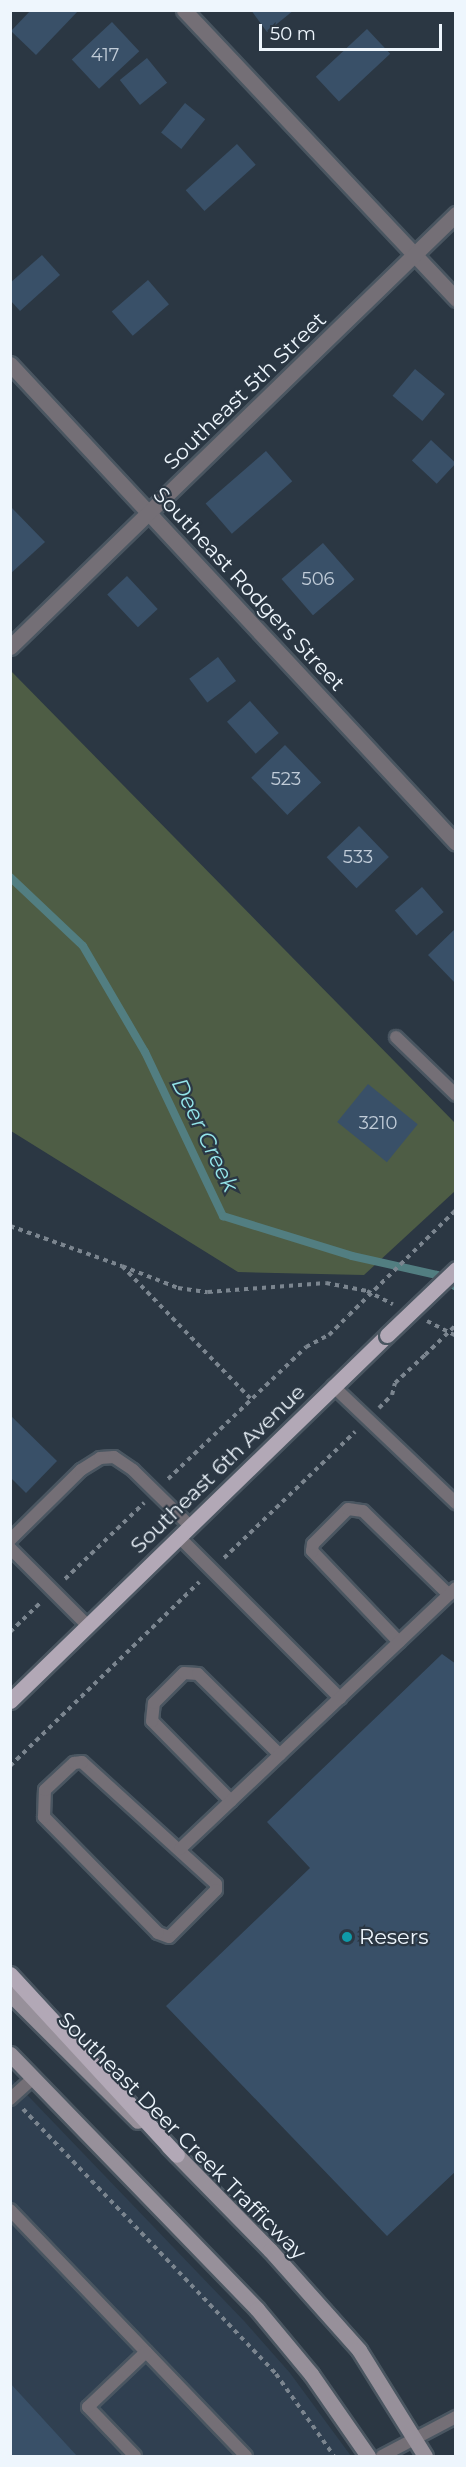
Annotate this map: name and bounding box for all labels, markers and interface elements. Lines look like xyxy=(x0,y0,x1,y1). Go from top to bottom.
scale bar xyxy=(262,12,445,50)
text: 50 m xyxy=(270,23,316,45)
house number: 417 xyxy=(91,44,119,66)
street label: Southeast 5th Street xyxy=(159,307,331,475)
street label: Southeast Rodgers Street xyxy=(148,482,350,696)
house number: 506 xyxy=(301,568,335,590)
house number: 523 xyxy=(271,768,301,790)
house number: 533 xyxy=(343,846,373,868)
water label: Deer Creek xyxy=(166,1074,244,1196)
house number: 3210 xyxy=(359,1112,397,1134)
street label: Southeast 6th Avenue xyxy=(126,1379,310,1559)
place label: Resers xyxy=(359,1924,428,1950)
marker: Resers xyxy=(340,1930,354,1944)
street label: Southeast Deer Creek Trafficway xyxy=(53,2007,311,2265)

